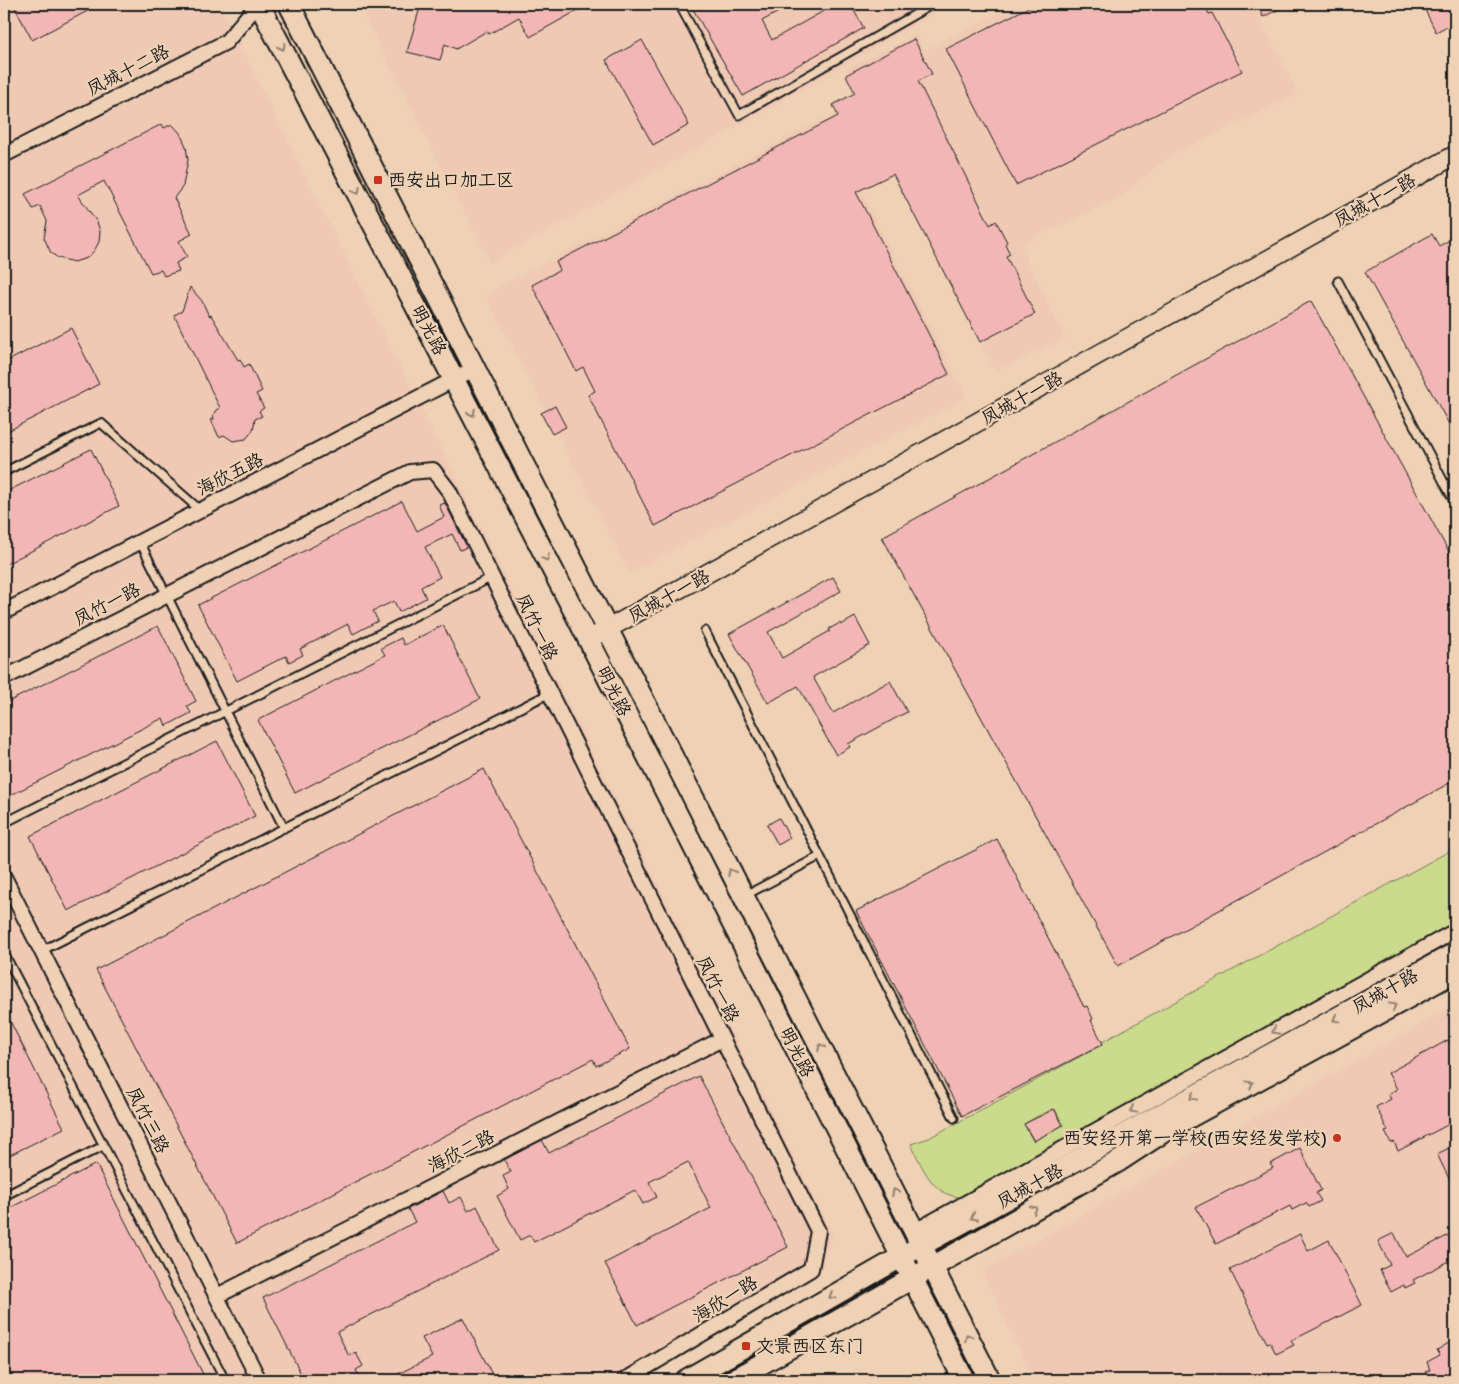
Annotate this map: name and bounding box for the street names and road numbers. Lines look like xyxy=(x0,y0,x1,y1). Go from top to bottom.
street label: 凤城十二路 xyxy=(83,40,173,100)
street label: 凤城十一路 xyxy=(1330,169,1420,231)
street label: 明光路 xyxy=(407,301,451,359)
street label: 凤城十一路 xyxy=(977,367,1067,429)
street label: 海欣五路 xyxy=(193,448,267,500)
street label: 凤城十一路 xyxy=(624,565,714,627)
street label: 凤竹一路 xyxy=(70,578,144,630)
street label: 凤竹一路 xyxy=(511,590,563,664)
street label: 明光路 xyxy=(592,662,636,720)
street label: 凤竹一路 xyxy=(692,952,744,1026)
street label: 凤城十路 xyxy=(1348,964,1422,1018)
street label: 明光路 xyxy=(775,1023,819,1081)
street label: 凤竹三路 xyxy=(122,1083,174,1157)
street label: 海欣二路 xyxy=(424,1125,498,1177)
street label: 凤城十路 xyxy=(993,1159,1067,1213)
street label: 海欣一路 xyxy=(688,1271,762,1327)

